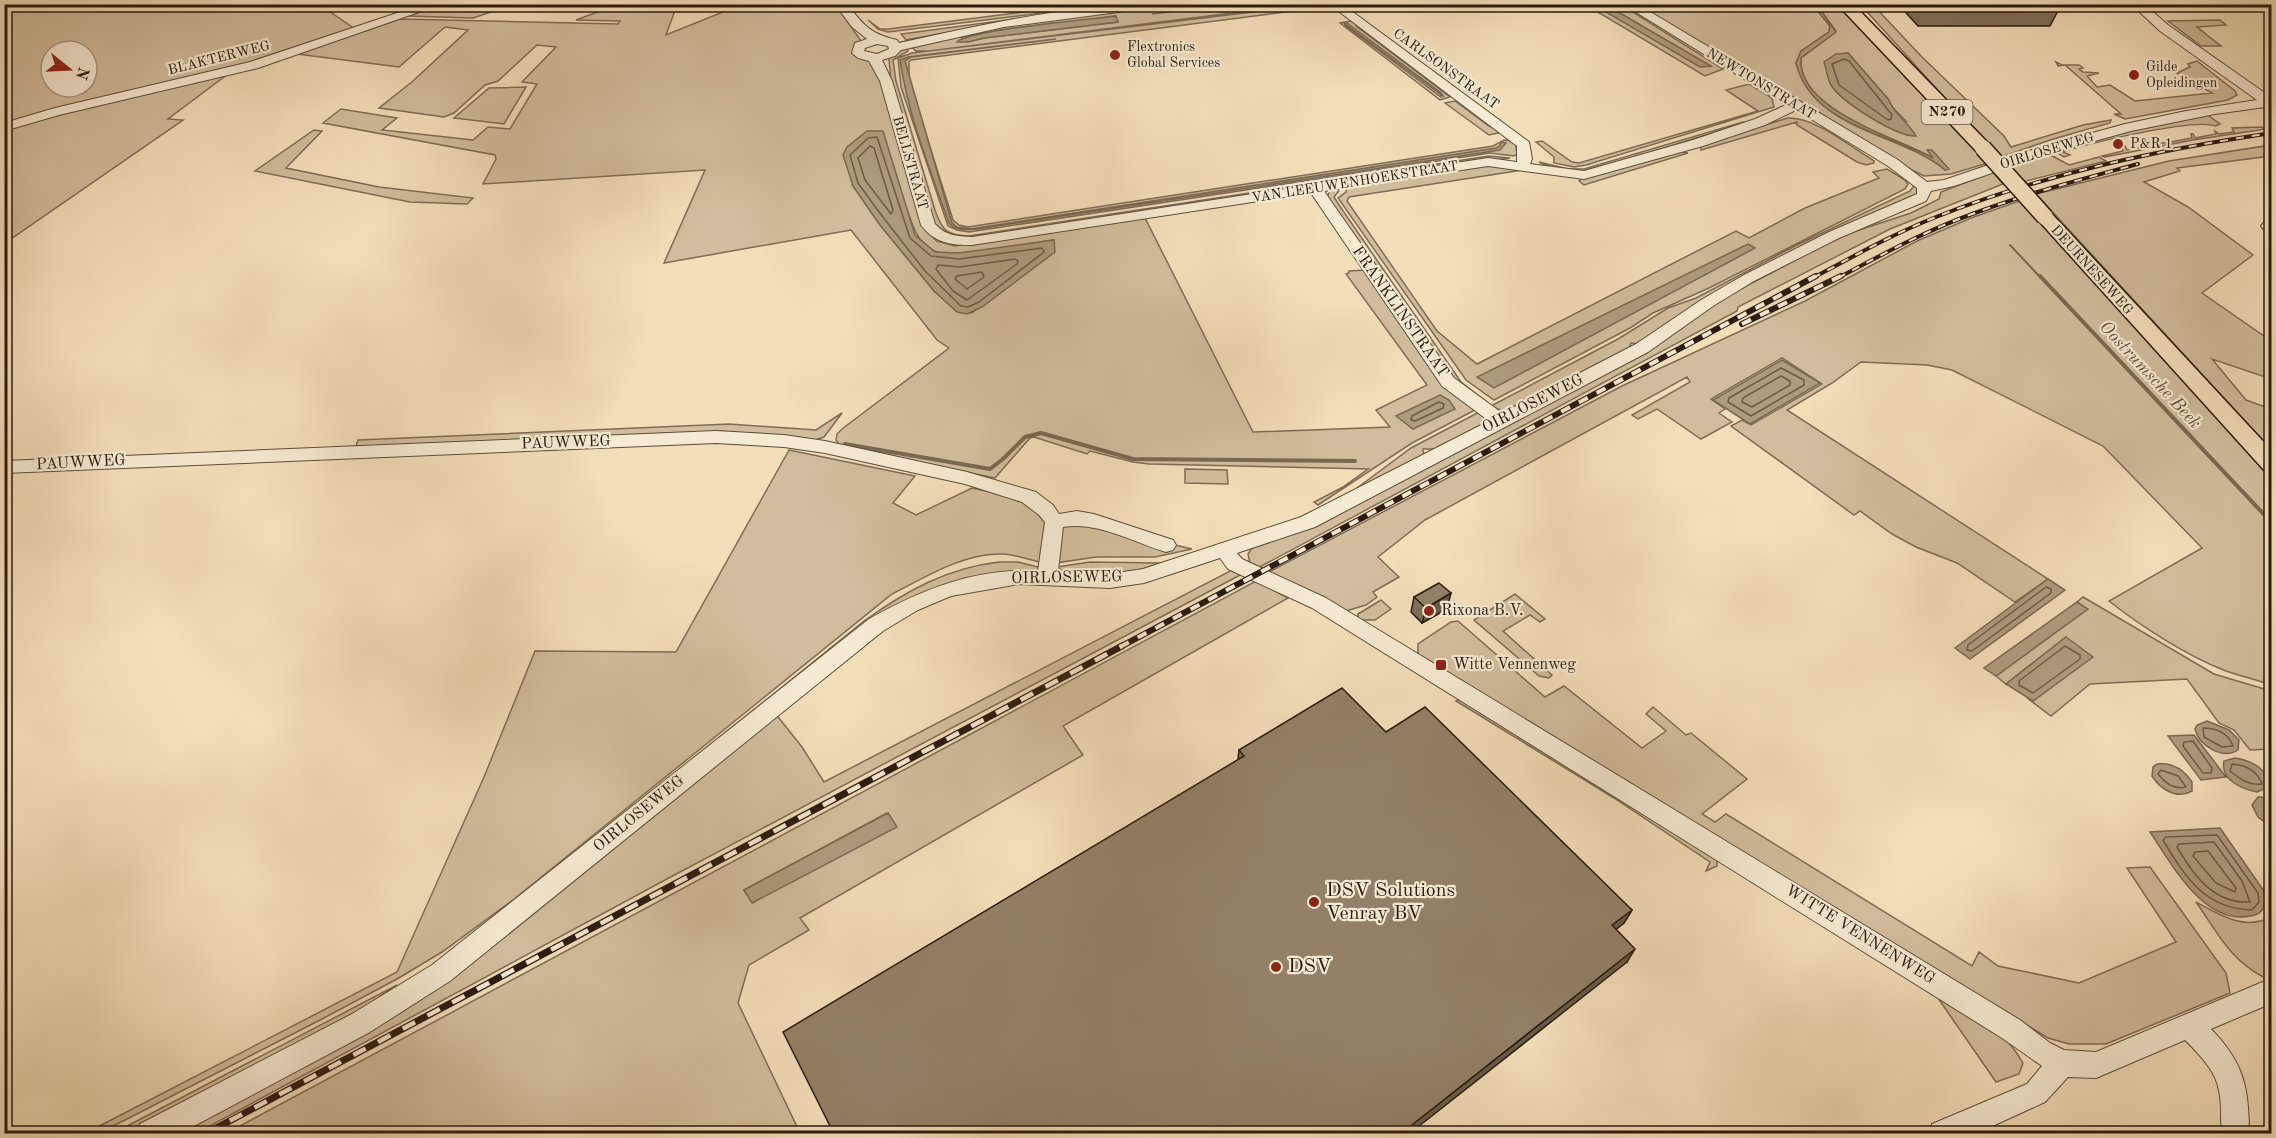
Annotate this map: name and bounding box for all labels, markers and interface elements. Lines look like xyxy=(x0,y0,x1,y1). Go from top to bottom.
street label: CARLSONSTRAAT xyxy=(1391,26,1501,112)
north arrow xyxy=(39,39,99,99)
street label: BLAKTERWEG xyxy=(167,39,271,77)
place label: Flextronics Global Services xyxy=(1127,40,1220,70)
street label: NEWTONSTRAAT xyxy=(1704,46,1818,122)
marker: Flextronics Global Services xyxy=(1108,48,1122,62)
place label: Gilde Opleidingen xyxy=(2146,60,2218,90)
text: N xyxy=(72,65,91,82)
marker: Gilde Opleidingen xyxy=(2127,68,2141,82)
road number: N270 xyxy=(1922,100,1972,124)
street label: BELLSTRAAT xyxy=(890,114,930,212)
street label: OIRLOSEWEG xyxy=(1998,130,2096,172)
marker: P&R 1 xyxy=(2111,137,2125,151)
place label: P&R 1 xyxy=(2130,137,2173,151)
street label: VAN LEEUWENHOEKSTRAAT xyxy=(1251,159,1459,205)
street label: DEURNESEWEG xyxy=(2048,223,2136,317)
street label: FRANKLINSTRAAT xyxy=(1349,244,1451,380)
water label: Oostrumsche Beek xyxy=(2096,318,2204,432)
street label: OIRLOSEWEG xyxy=(1480,371,1587,436)
street label: PAUWWEG xyxy=(521,433,612,453)
street label: PAUWWEG xyxy=(36,453,127,473)
street label: OIRLOSEWEG xyxy=(1011,569,1123,587)
place label: Rixona B.V. xyxy=(1441,603,1524,619)
marker: Rixona B.V. xyxy=(1422,604,1436,618)
place label: Witte Vennenweg xyxy=(1453,657,1576,673)
marker: Witte Vennenweg xyxy=(1434,658,1448,672)
street label: OIRLOSEWEG xyxy=(591,772,688,855)
place label: DSV Solutions Venray BV xyxy=(1326,881,1455,924)
street label: WITTE VENNENWEG xyxy=(1782,882,1938,988)
marker: DSV Solutions Venray BV xyxy=(1307,895,1321,909)
place label: DSV xyxy=(1288,957,1331,977)
marker: DSV xyxy=(1269,960,1283,974)

